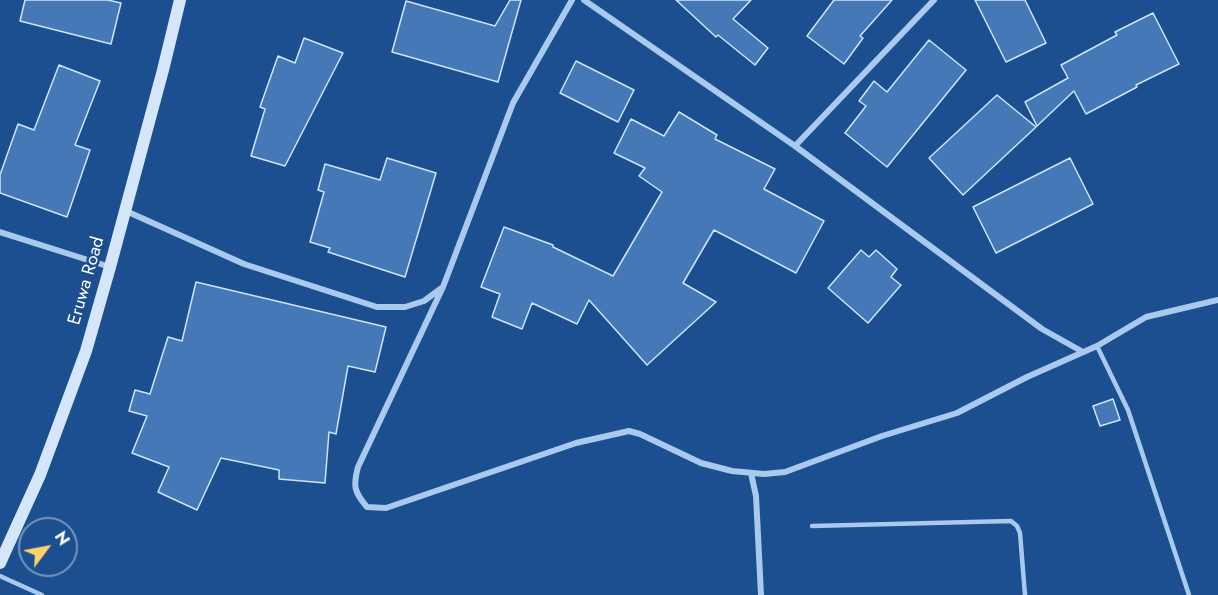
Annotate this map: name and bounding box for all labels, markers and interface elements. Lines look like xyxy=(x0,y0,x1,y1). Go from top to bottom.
street label: Eruwa Road xyxy=(64,234,110,328)
north arrow xyxy=(18,517,78,577)
text: N xyxy=(49,527,75,550)

